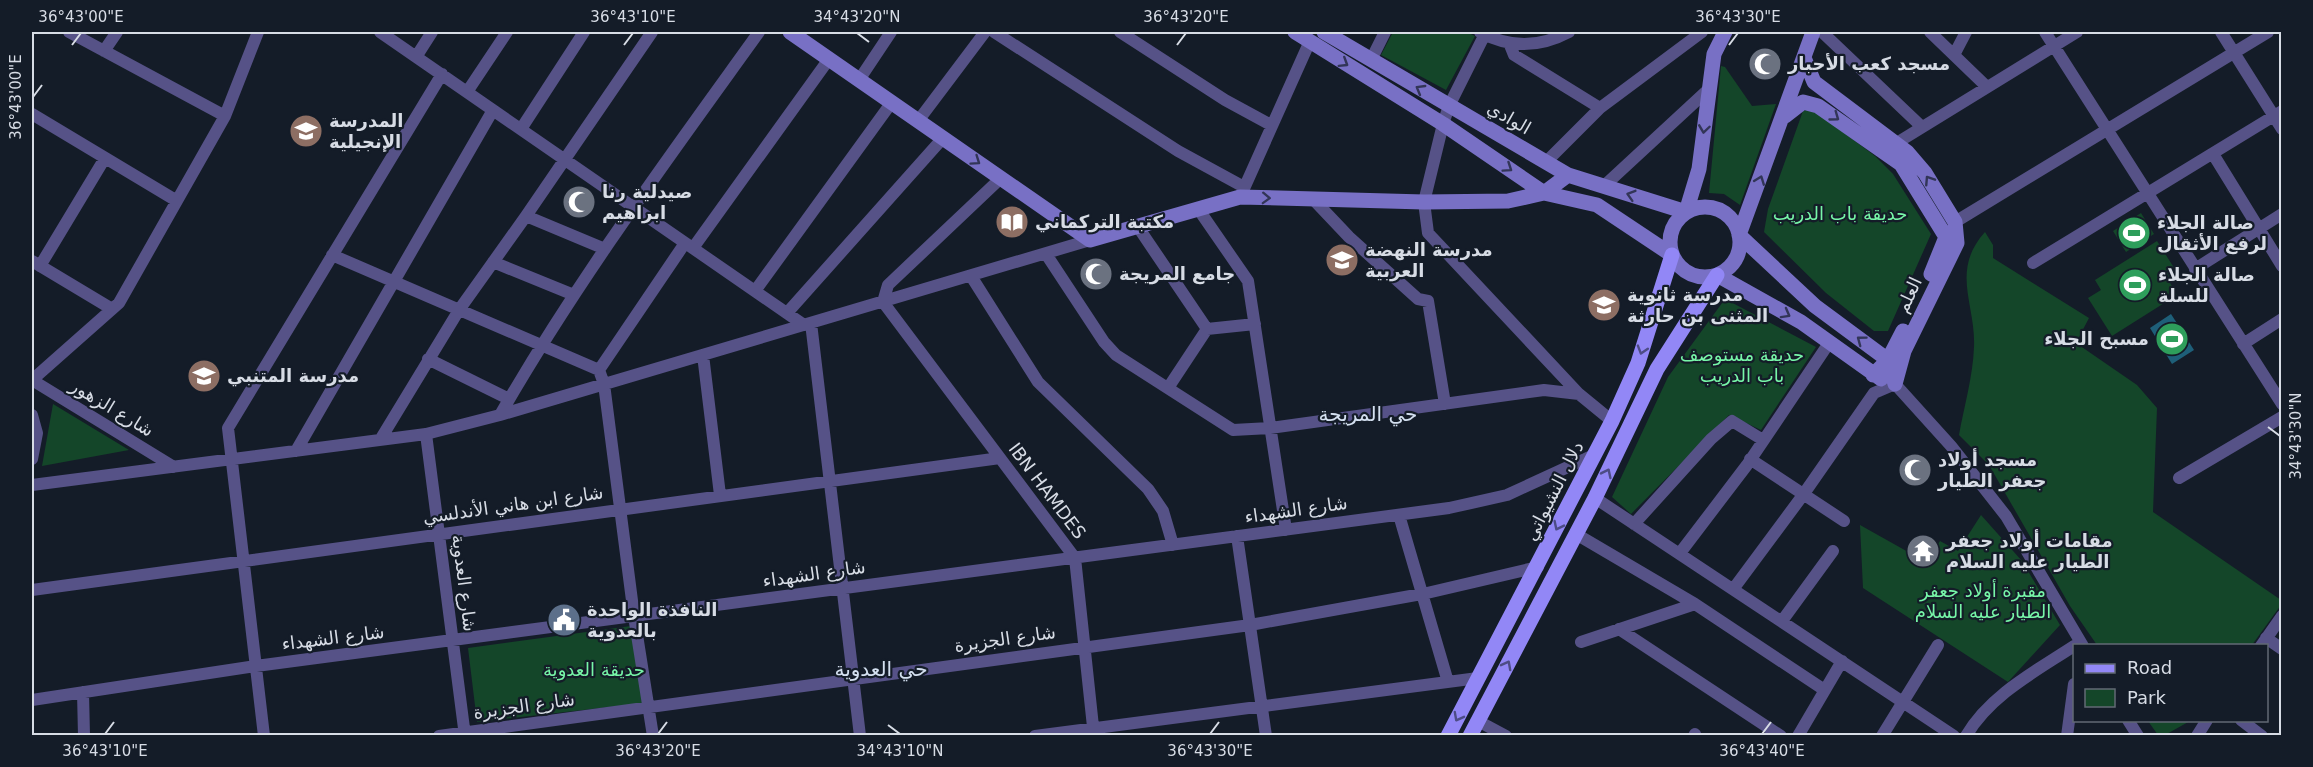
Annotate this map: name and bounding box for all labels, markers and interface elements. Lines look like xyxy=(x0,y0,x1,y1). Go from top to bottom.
text: 36°43'00"E xyxy=(38,8,124,26)
text: 36°43'10"E xyxy=(590,8,676,26)
text: 34°43'20"N xyxy=(813,8,901,26)
text: 36°43'20"E xyxy=(1143,8,1229,26)
text: 36°43'30"E xyxy=(1695,8,1781,26)
mosque icon: مسجد كعب الأحبار xyxy=(1747,46,1783,82)
place label: مسجد كعب الأحبار xyxy=(1787,53,1950,74)
text: 36°43'00"E xyxy=(7,54,25,140)
one-way arrow xyxy=(1338,55,1348,67)
one-way arrow xyxy=(1416,84,1426,96)
street label: الوادي xyxy=(1483,97,1535,139)
place label: المدرسة الإنجيلية xyxy=(329,110,403,152)
one-way arrow xyxy=(1828,110,1839,121)
school or university icon: المدرسة الإنجيلية xyxy=(288,113,324,149)
one-way arrow xyxy=(1699,124,1711,133)
one-way arrow xyxy=(969,154,980,165)
one-way arrow xyxy=(1501,161,1512,172)
one-way arrow xyxy=(1753,175,1765,186)
one-way arrow xyxy=(1925,176,1936,187)
place label: صيدلية رنا ابراهيم xyxy=(602,181,692,224)
mosque icon: صيدلية رنا ابراهيم xyxy=(561,184,597,220)
one-way arrow xyxy=(1626,190,1637,202)
one-way arrow xyxy=(1261,191,1270,204)
park label: حديقة باب الدريب xyxy=(1773,203,1907,224)
library icon: مكتبة التركماني xyxy=(994,204,1030,240)
place label: مكتبة التركماني xyxy=(1035,211,1174,233)
place label: صالة الجلاء لرفع الأثقال xyxy=(2157,212,2267,255)
sports icon: صالة الجلاء لرفع الأثقال xyxy=(2116,215,2152,251)
place label: مدرسة النهضة العربية xyxy=(1365,239,1493,282)
school or university icon: مدرسة النهضة العربية xyxy=(1324,242,1360,278)
mosque icon: جامع المريجة xyxy=(1078,256,1114,292)
place label: جامع المريجة xyxy=(1119,263,1235,285)
place label: صالة الجلاء للسلة xyxy=(2158,264,2255,306)
sports icon: صالة الجلاء للسلة xyxy=(2117,267,2153,303)
street label: العلم xyxy=(1891,274,1927,316)
place label: مدرسة ثانوية المثنى بن حارثة xyxy=(1627,284,1768,327)
school or university icon: مدرسة ثانوية المثنى بن حارثة xyxy=(1586,287,1622,323)
one-way arrow xyxy=(1780,307,1790,318)
sports icon: مسبح الجلاء xyxy=(2154,321,2190,357)
place label: مسبح الجلاء xyxy=(2044,328,2149,350)
one-way arrow xyxy=(1857,337,1868,348)
one-way arrow xyxy=(1637,344,1649,355)
park label: حديقة مستوصف باب الدريب xyxy=(1680,344,1804,386)
school or university icon: مدرسة المتنبي xyxy=(186,358,222,394)
place label: مدرسة المتنبي xyxy=(227,365,359,387)
street label: شارع الزهور xyxy=(65,374,158,442)
text: 34°43'30"N xyxy=(2287,392,2305,480)
district label: حي المريجة xyxy=(1319,402,1417,427)
street label: دلال النشيواتي xyxy=(1519,438,1589,544)
street label: IBN HAMDES xyxy=(1004,439,1090,543)
place label: مسجد أولاد جعفر الطيار xyxy=(1937,448,2046,492)
mosque icon: مسجد أولاد جعفر الطيار xyxy=(1897,452,1933,488)
one-way arrow xyxy=(1599,469,1611,480)
street label: شارع ابن هاني الأندلسي xyxy=(421,481,605,529)
street label: شارع الشهداء xyxy=(1243,492,1349,528)
one-way arrow xyxy=(1554,520,1566,531)
place label: مقامات أولاد جعفر الطيار عليه السلام xyxy=(1945,529,2113,572)
street label: شارع العدوية xyxy=(447,533,481,633)
temple icon: مقامات أولاد جعفر الطيار عليه السلام xyxy=(1905,533,1941,569)
street label: شارع الشهداء xyxy=(761,556,867,592)
park label: مقبرة أولاد جعفر الطيار عليه السلام xyxy=(1915,579,2051,622)
place label: النافذة الواحدة بالعدوية xyxy=(587,599,718,642)
public building icon: النافذة الواحدة بالعدوية xyxy=(546,602,582,638)
street label: شارع الشهداء xyxy=(280,621,386,655)
street label: شارع الجزيرة xyxy=(953,621,1057,657)
legend xyxy=(2073,644,2268,722)
district label: حي العدوية xyxy=(834,657,928,682)
text: Road xyxy=(2127,657,2172,678)
park label: حديقة العدوية xyxy=(543,659,645,681)
one-way arrow xyxy=(1500,661,1511,671)
text: Park xyxy=(2127,687,2166,708)
street label: شارع الجزيرة xyxy=(472,688,576,724)
one-way arrow xyxy=(1454,711,1465,722)
text: 36°43'10"E xyxy=(62,742,148,760)
text: 36°43'20"E xyxy=(615,742,701,760)
text: 34°43'10"N xyxy=(856,742,944,760)
text: 36°43'30"E xyxy=(1167,742,1253,760)
text: 36°43'40"E xyxy=(1719,742,1805,760)

